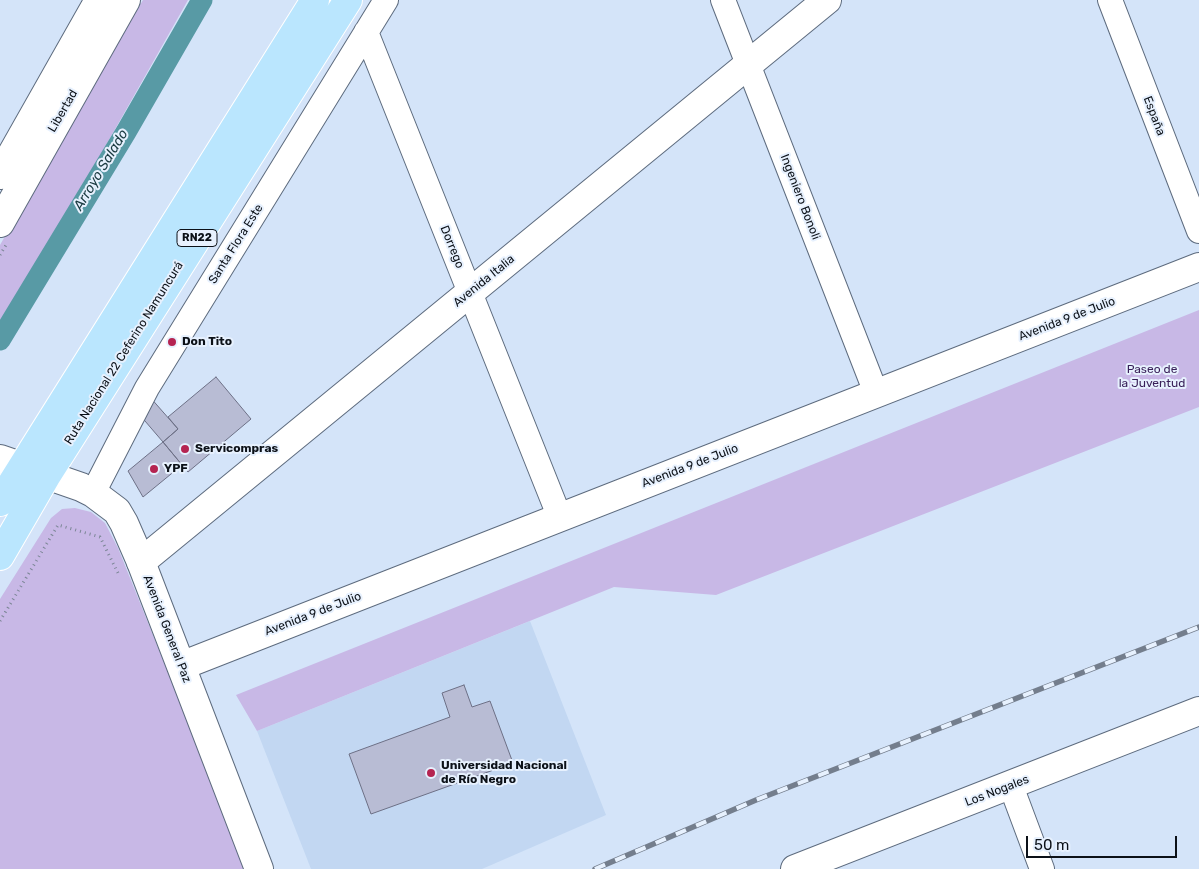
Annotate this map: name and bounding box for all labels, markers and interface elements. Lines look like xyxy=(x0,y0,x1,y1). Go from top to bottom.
street label: Libertad xyxy=(45,87,81,135)
street label: España xyxy=(1140,94,1168,138)
water label: Arroyo Salado xyxy=(70,126,132,214)
street label: Ingeniero Bonoli xyxy=(777,152,823,242)
street label: Santa Flora Este xyxy=(206,202,266,286)
street label: Dorrego xyxy=(437,223,467,271)
road number: RN22 xyxy=(177,230,217,247)
street label: Avenida Italia xyxy=(450,252,518,310)
street label: Ruta Nacional 22 Ceferino Namuncurá xyxy=(61,259,187,447)
street label: Avenida 9 de Julio xyxy=(1017,294,1117,344)
place label: Don Tito xyxy=(182,335,232,349)
marker: Don Tito xyxy=(166,336,178,348)
park label: Paseo de la Juventud xyxy=(1119,363,1185,391)
street label: Avenida 9 de Julio xyxy=(640,441,740,491)
place label: Servicompras xyxy=(195,442,278,456)
marker: Servicompras xyxy=(179,443,191,455)
place label: YPF xyxy=(164,462,188,476)
marker: YPF xyxy=(148,463,160,475)
street label: Avenida General Paz xyxy=(140,573,194,685)
street label: Avenida 9 de Julio xyxy=(263,589,363,639)
place label: Universidad Nacional de Río Negro xyxy=(441,759,567,787)
marker: Universidad Nacional de Río Negro xyxy=(425,767,437,779)
street label: Los Nogales xyxy=(963,772,1031,810)
scale bar xyxy=(1029,826,1180,858)
text: 50 m xyxy=(1034,836,1069,854)

